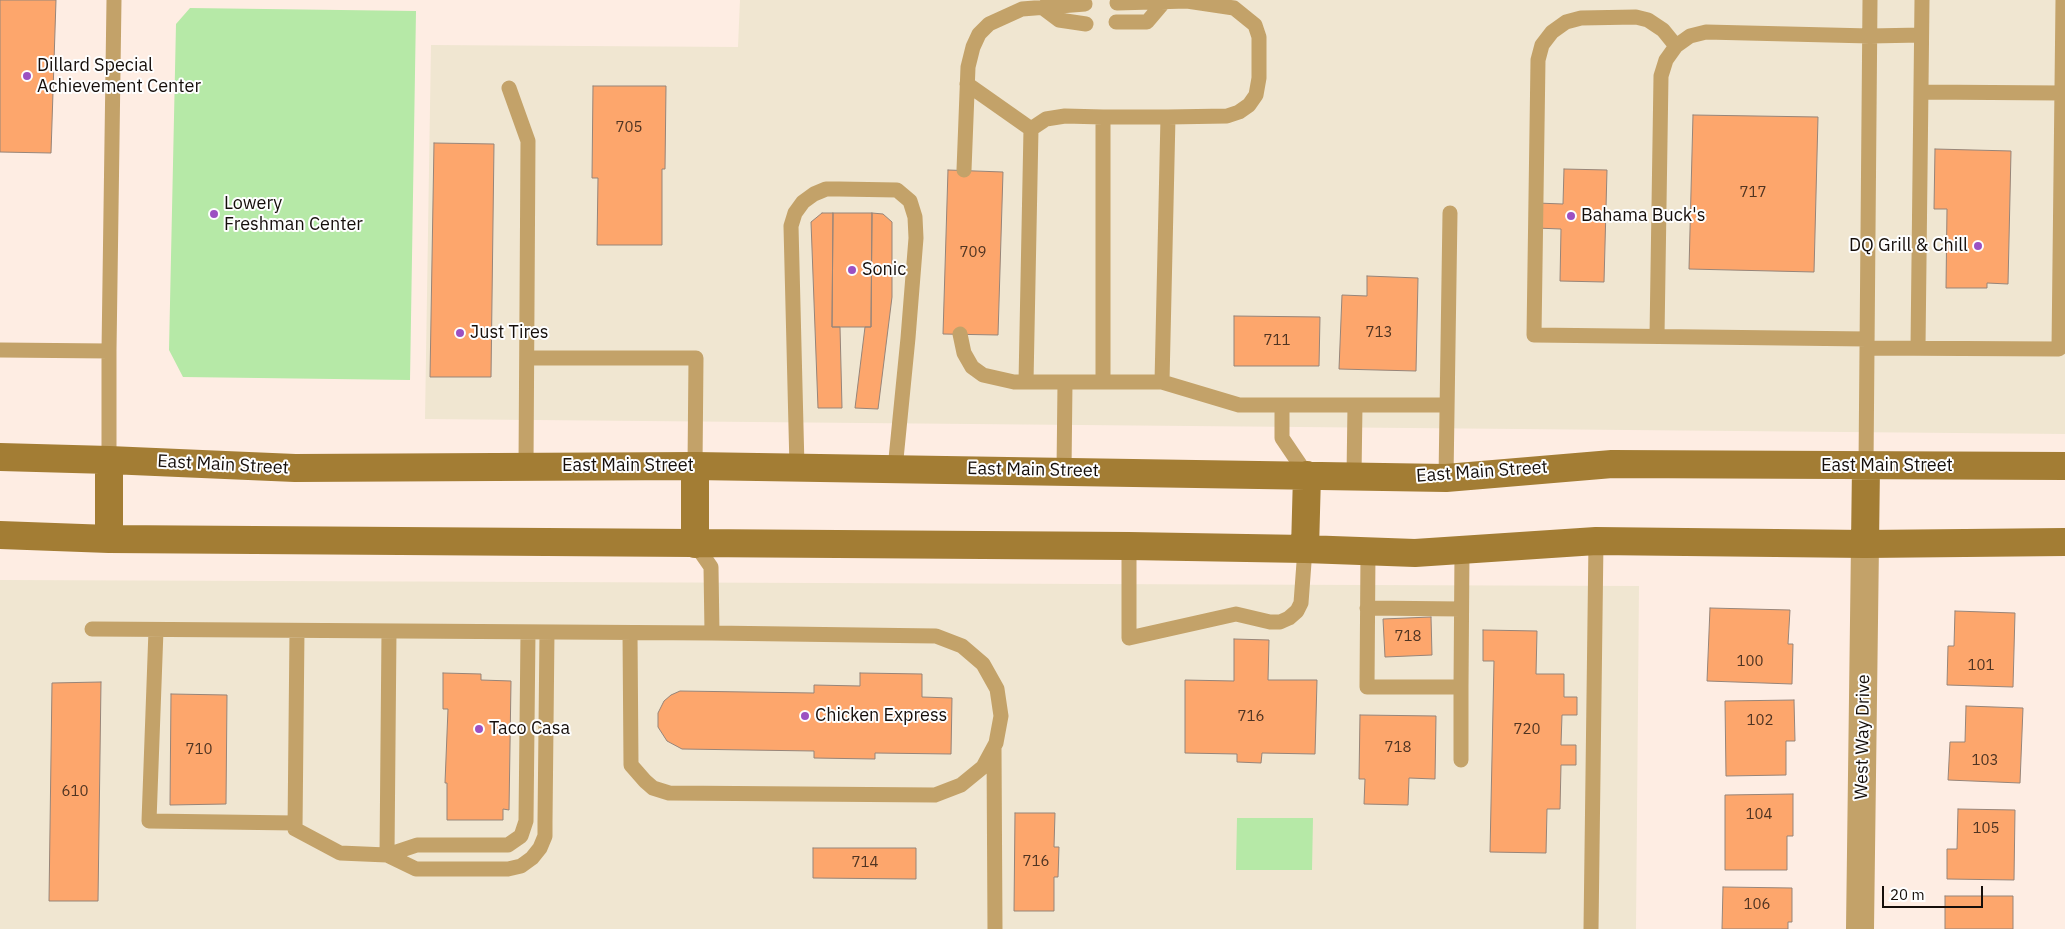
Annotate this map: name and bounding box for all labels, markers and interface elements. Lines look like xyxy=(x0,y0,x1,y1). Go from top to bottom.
place label: Dillard Special Achievement Center xyxy=(37,55,201,98)
marker: Dillard Special Achievement Center xyxy=(21,70,33,82)
house number: 705 xyxy=(616,119,642,137)
house number: 717 xyxy=(1740,184,1766,202)
place label: Lowery Freshman Center xyxy=(224,193,363,235)
place label: Bahama Buck's xyxy=(1581,205,1705,227)
marker: Lowery Freshman Center xyxy=(208,208,220,220)
marker: Bahama Buck's xyxy=(1565,210,1577,222)
place label: DQ Grill & Chill xyxy=(1849,235,1968,257)
marker: DQ Grill & Chill xyxy=(1972,240,1984,252)
house number: 709 xyxy=(960,244,986,262)
place label: Sonic xyxy=(862,259,906,281)
marker: Sonic xyxy=(846,264,858,276)
place label: Just Tires xyxy=(470,322,549,344)
house number: 713 xyxy=(1366,324,1392,342)
marker: Just Tires xyxy=(454,327,466,339)
house number: 711 xyxy=(1264,332,1290,350)
street label: East Main Street xyxy=(157,451,289,479)
street label: East Main Street xyxy=(562,455,694,477)
street label: East Main Street xyxy=(1821,455,1953,477)
street label: East Main Street xyxy=(1415,457,1549,487)
street label: East Main Street xyxy=(967,458,1099,482)
house number: 718 xyxy=(1395,628,1421,646)
house number: 100 xyxy=(1737,653,1763,671)
house number: 101 xyxy=(1968,657,1994,675)
street label: West Way Drive xyxy=(1851,674,1875,800)
place label: Chicken Express xyxy=(815,705,947,727)
house number: 716 xyxy=(1238,708,1264,726)
marker: Chicken Express xyxy=(799,710,811,722)
house number: 102 xyxy=(1747,712,1773,730)
place label: Taco Casa xyxy=(489,718,570,740)
house number: 720 xyxy=(1514,721,1540,739)
marker: Taco Casa xyxy=(473,723,485,735)
house number: 718 xyxy=(1385,739,1411,757)
house number: 710 xyxy=(186,741,212,759)
house number: 103 xyxy=(1972,752,1998,770)
house number: 610 xyxy=(62,783,88,801)
house number: 104 xyxy=(1746,806,1772,824)
house number: 105 xyxy=(1973,820,1999,838)
house number: 716 xyxy=(1023,853,1049,871)
house number: 714 xyxy=(852,854,878,872)
scale bar xyxy=(1885,876,1986,908)
text: 20 m xyxy=(1890,885,1925,904)
house number: 106 xyxy=(1744,896,1770,914)

